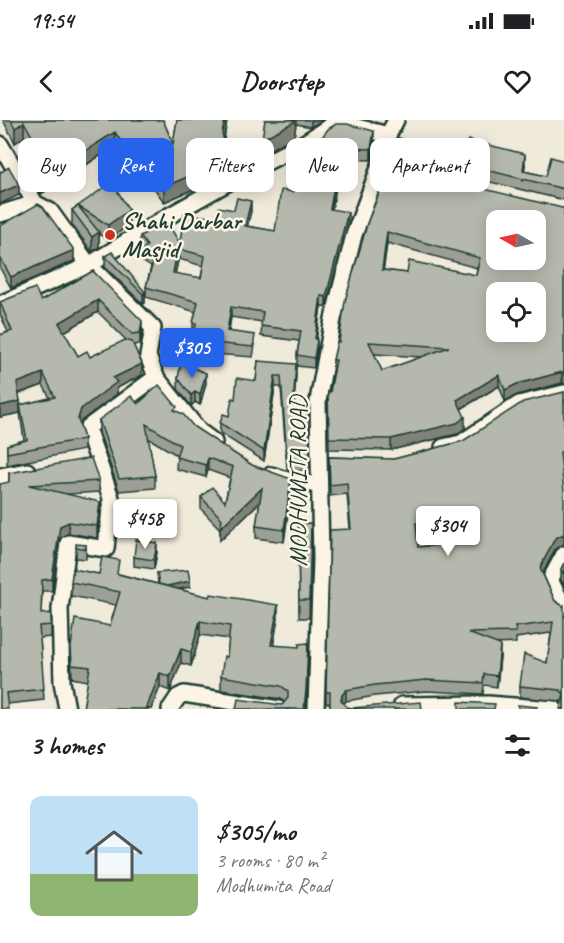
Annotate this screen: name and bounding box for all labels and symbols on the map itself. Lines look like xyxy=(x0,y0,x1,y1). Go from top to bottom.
place label: Shahi Darbar Masjid xyxy=(122,206,243,264)
north arrow xyxy=(486,210,546,270)
marker: Shahi Darbar Masjid xyxy=(103,228,117,242)
pin: $305 xyxy=(156,328,228,379)
street label: MODHUMITA ROAD xyxy=(283,393,313,566)
pin: $458 xyxy=(109,499,181,550)
pin: $304 xyxy=(412,506,484,557)

